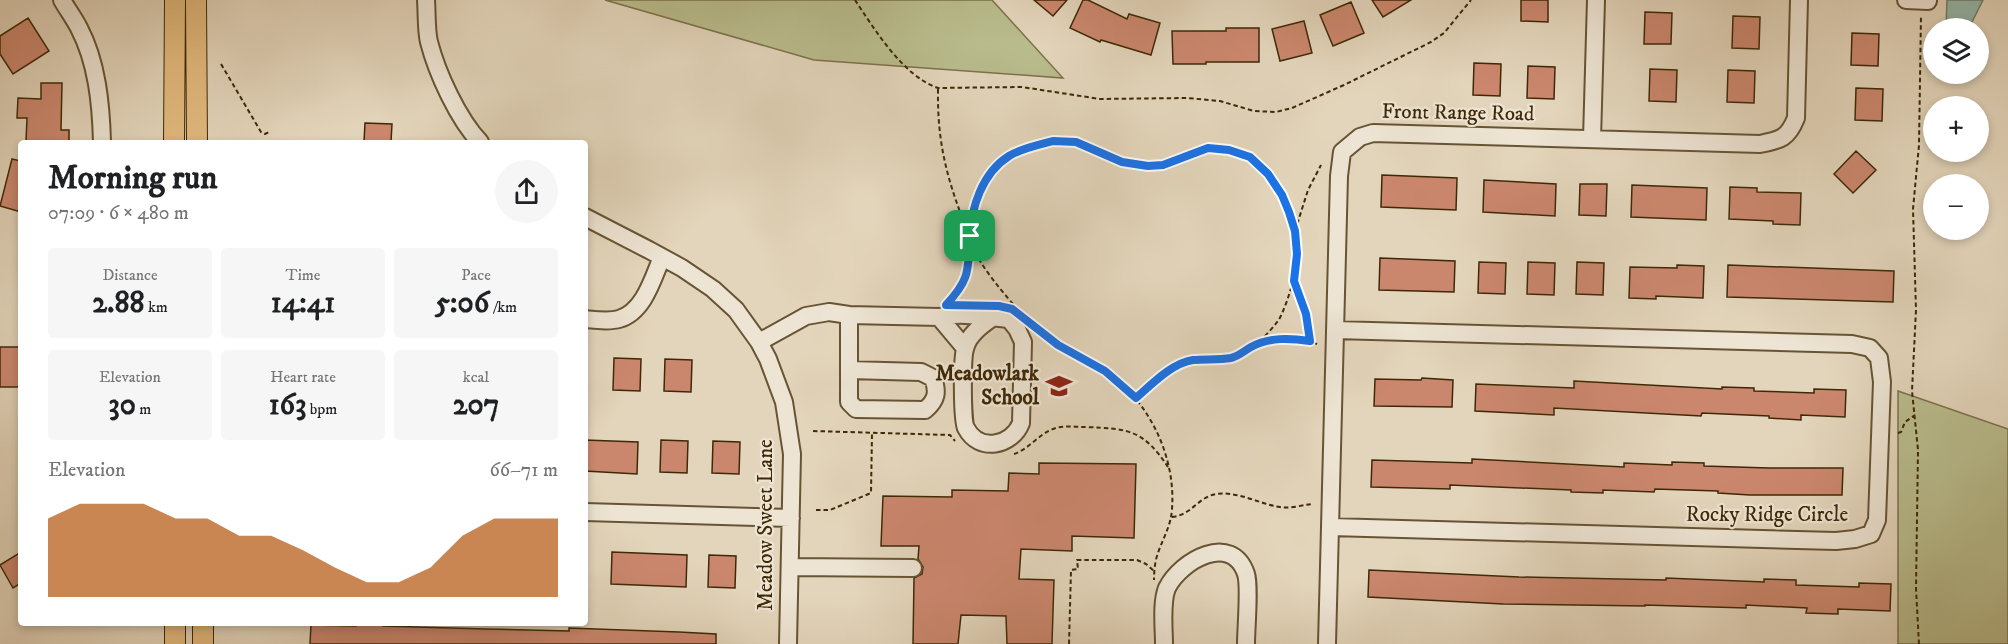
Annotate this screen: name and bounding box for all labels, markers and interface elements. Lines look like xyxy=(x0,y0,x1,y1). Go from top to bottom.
map controls xyxy=(1923,18,1989,240)
button: layers xyxy=(1923,18,1989,84)
button: + xyxy=(1923,96,1989,162)
street label: Front Range Road xyxy=(1381,99,1535,127)
text: Morning run xyxy=(48,158,217,199)
button: share xyxy=(495,160,558,223)
button: − xyxy=(1923,174,1989,240)
text: 07:09 · 6 × 480 m xyxy=(48,201,189,226)
pin xyxy=(944,210,995,261)
icon: arrive xyxy=(953,219,986,252)
text: Distance xyxy=(102,265,158,285)
text: Time xyxy=(286,265,320,285)
text: Pace xyxy=(461,265,491,285)
text: 2.88 xyxy=(92,285,144,322)
text: 14:41 xyxy=(271,285,335,322)
text: 5:06 xyxy=(435,285,489,322)
text: km xyxy=(144,297,168,317)
text: /km xyxy=(489,297,517,317)
place label: Meadowlark School xyxy=(935,361,1040,411)
text: Elevation xyxy=(99,367,161,387)
text: Heart rate xyxy=(270,367,336,387)
text: kcal xyxy=(463,367,489,387)
school or university icon: Meadowlark School xyxy=(1044,371,1074,401)
text: 30 xyxy=(109,387,136,424)
text: 163 xyxy=(269,387,306,424)
text: 207 xyxy=(453,387,499,424)
text: m xyxy=(136,399,151,419)
text: bpm xyxy=(306,399,337,419)
street label: Meadow Sweet Lane xyxy=(753,439,779,611)
text: Elevation xyxy=(48,458,125,483)
text: 66–71 m xyxy=(489,458,558,483)
street label: Rocky Ridge Circle xyxy=(1686,502,1848,528)

